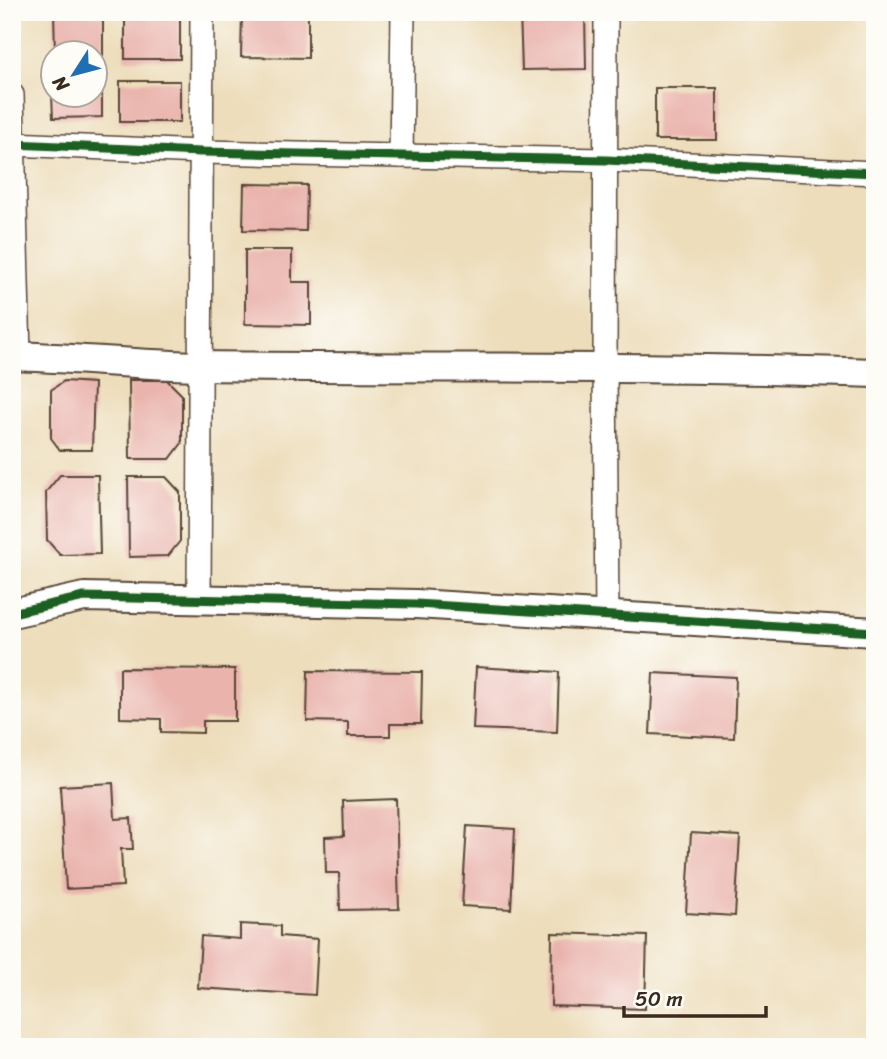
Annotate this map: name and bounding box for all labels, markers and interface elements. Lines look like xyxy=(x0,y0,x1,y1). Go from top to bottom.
north arrow xyxy=(38,38,108,108)
text: N xyxy=(43,68,78,100)
scale bar xyxy=(624,975,766,1019)
text: 50 m xyxy=(635,980,683,1018)

